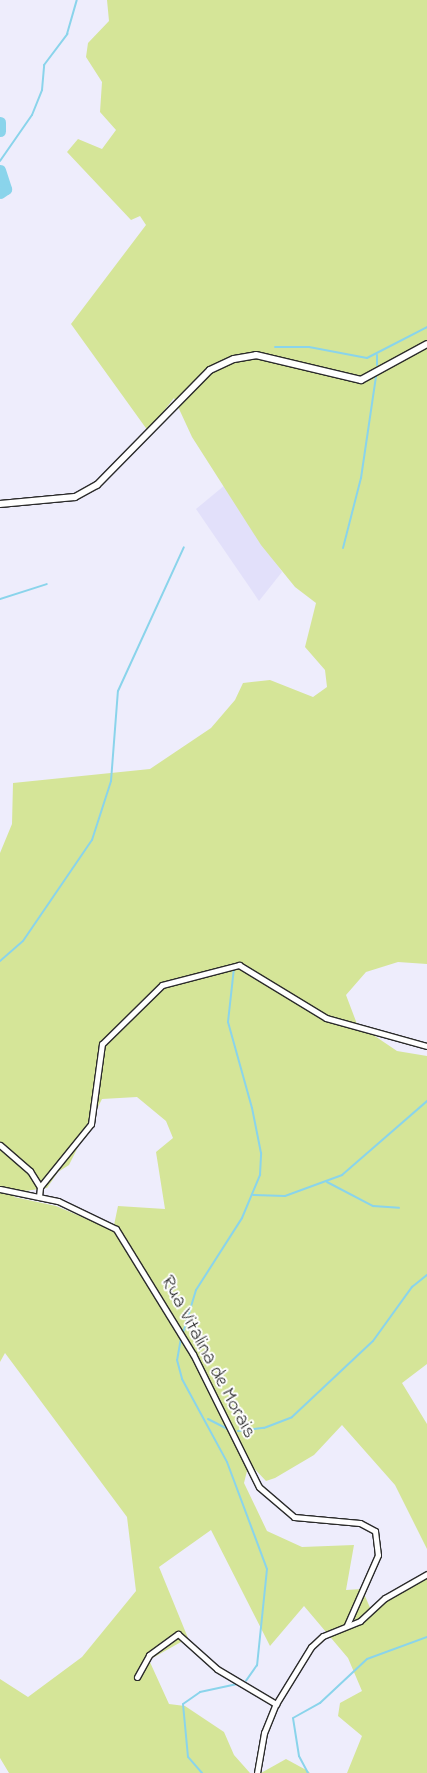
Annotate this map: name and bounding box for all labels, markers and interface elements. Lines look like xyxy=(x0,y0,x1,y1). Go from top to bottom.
street label: Rua Vitalina de Morais xyxy=(155,1272,261,1442)

